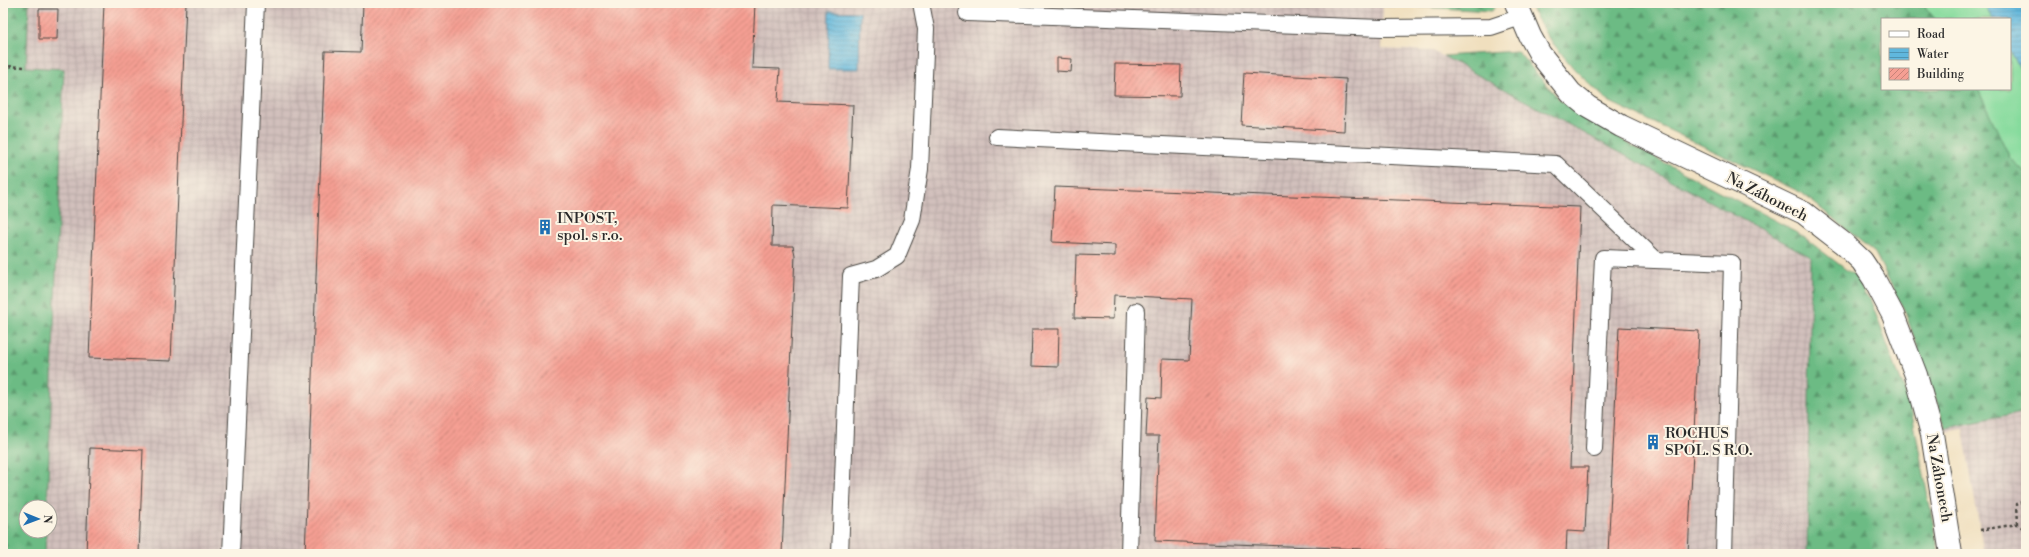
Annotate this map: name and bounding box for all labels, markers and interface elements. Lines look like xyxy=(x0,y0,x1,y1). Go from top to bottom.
legend xyxy=(1881,18,2011,90)
text: Road xyxy=(1917,27,1945,42)
text: Water xyxy=(1916,47,1949,62)
text: Building xyxy=(1916,67,1965,82)
street label: Na Záhonech xyxy=(1723,168,1811,226)
place label: INPOST, spol. s r.o. xyxy=(557,209,622,245)
building icon: INPOST, spol. s r.o. xyxy=(536,218,554,236)
place label: ROCHUS SPOL. S R.O. xyxy=(1665,424,1752,460)
street label: Na Záhonech xyxy=(1922,432,1956,524)
building icon: ROCHUS SPOL. S R.O. xyxy=(1644,433,1662,451)
north arrow xyxy=(18,499,58,539)
text: N xyxy=(40,515,54,524)

